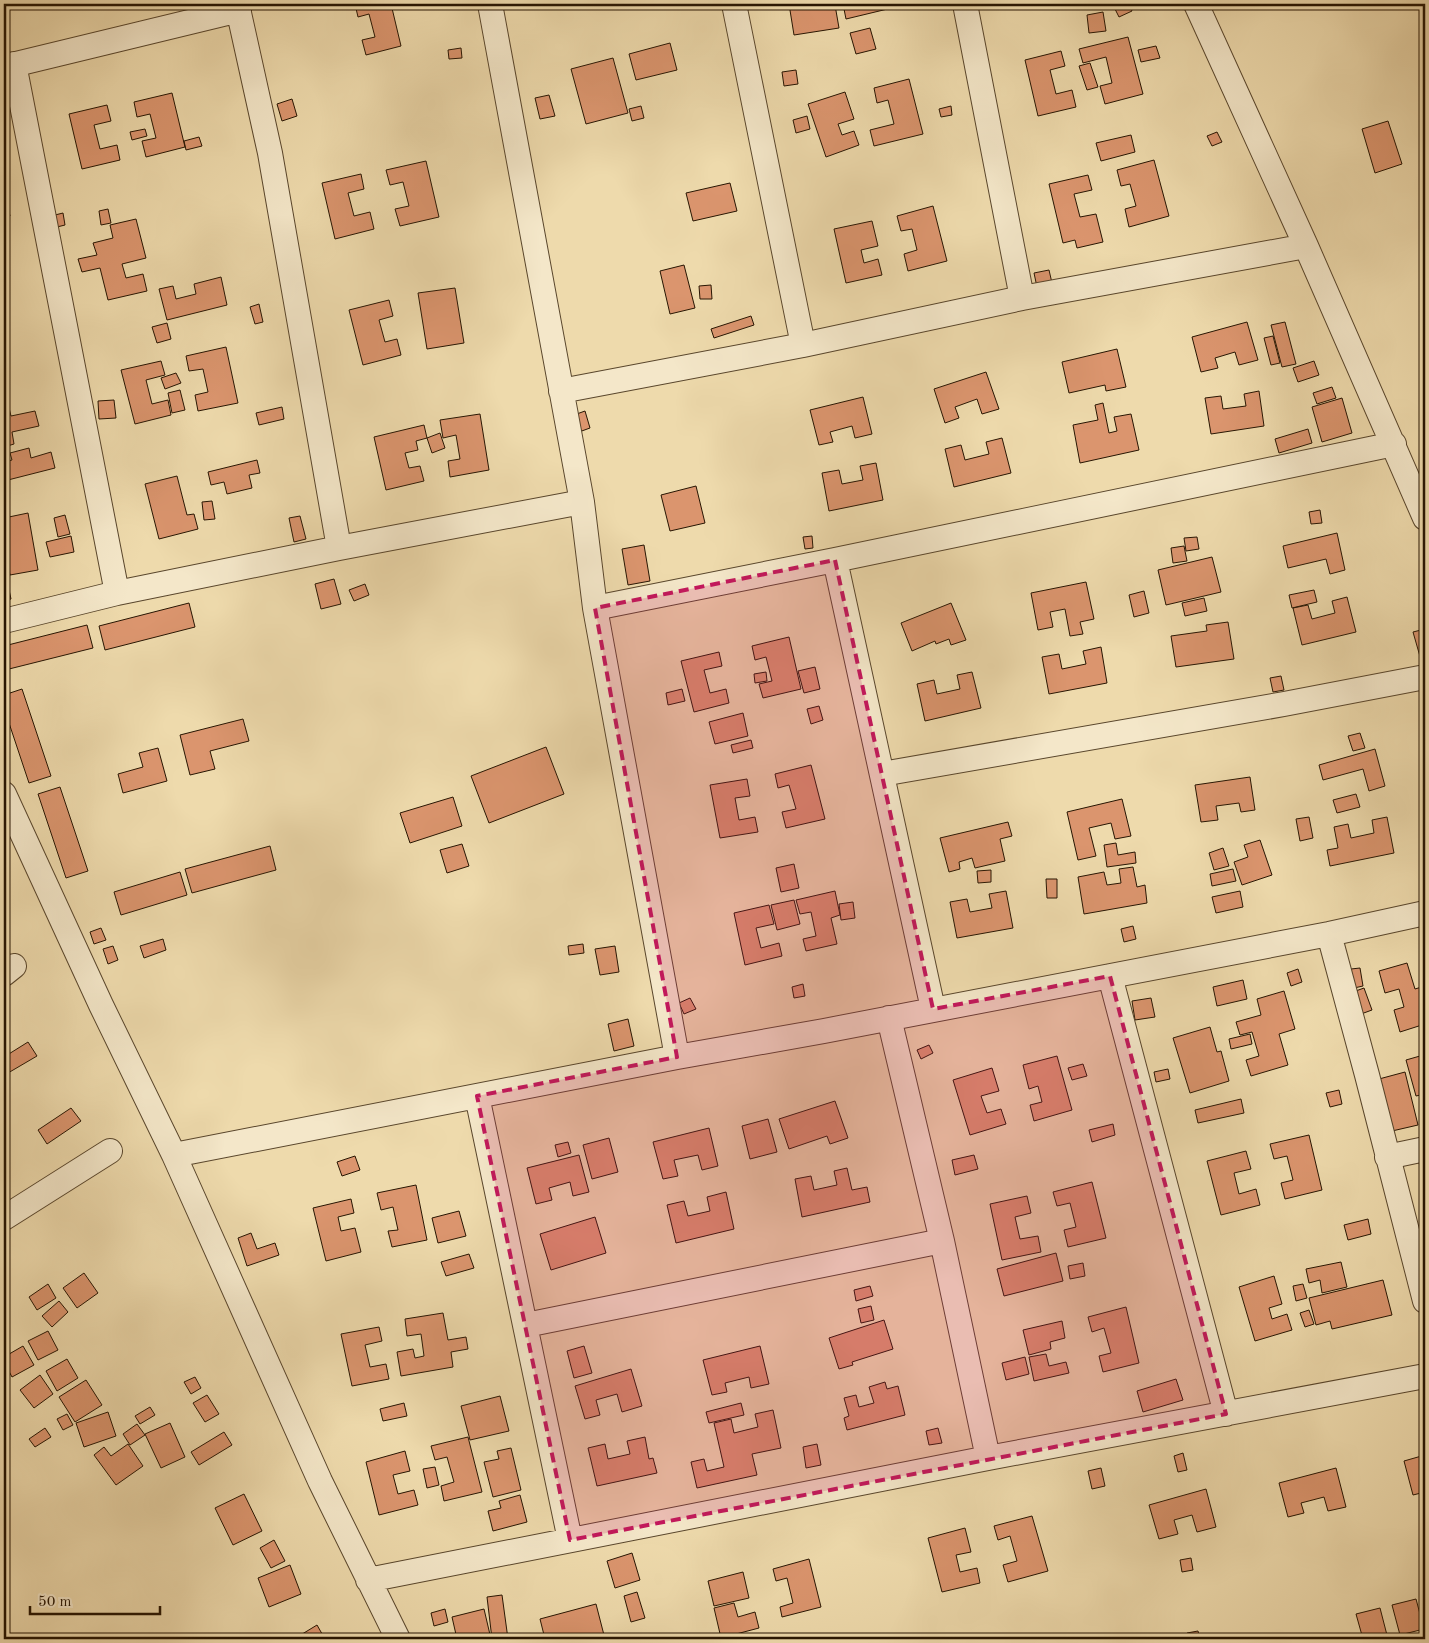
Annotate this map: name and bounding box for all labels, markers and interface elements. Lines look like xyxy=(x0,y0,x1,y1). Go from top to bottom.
scale bar xyxy=(30,1583,160,1615)
text: 50 m xyxy=(38,1595,72,1610)

